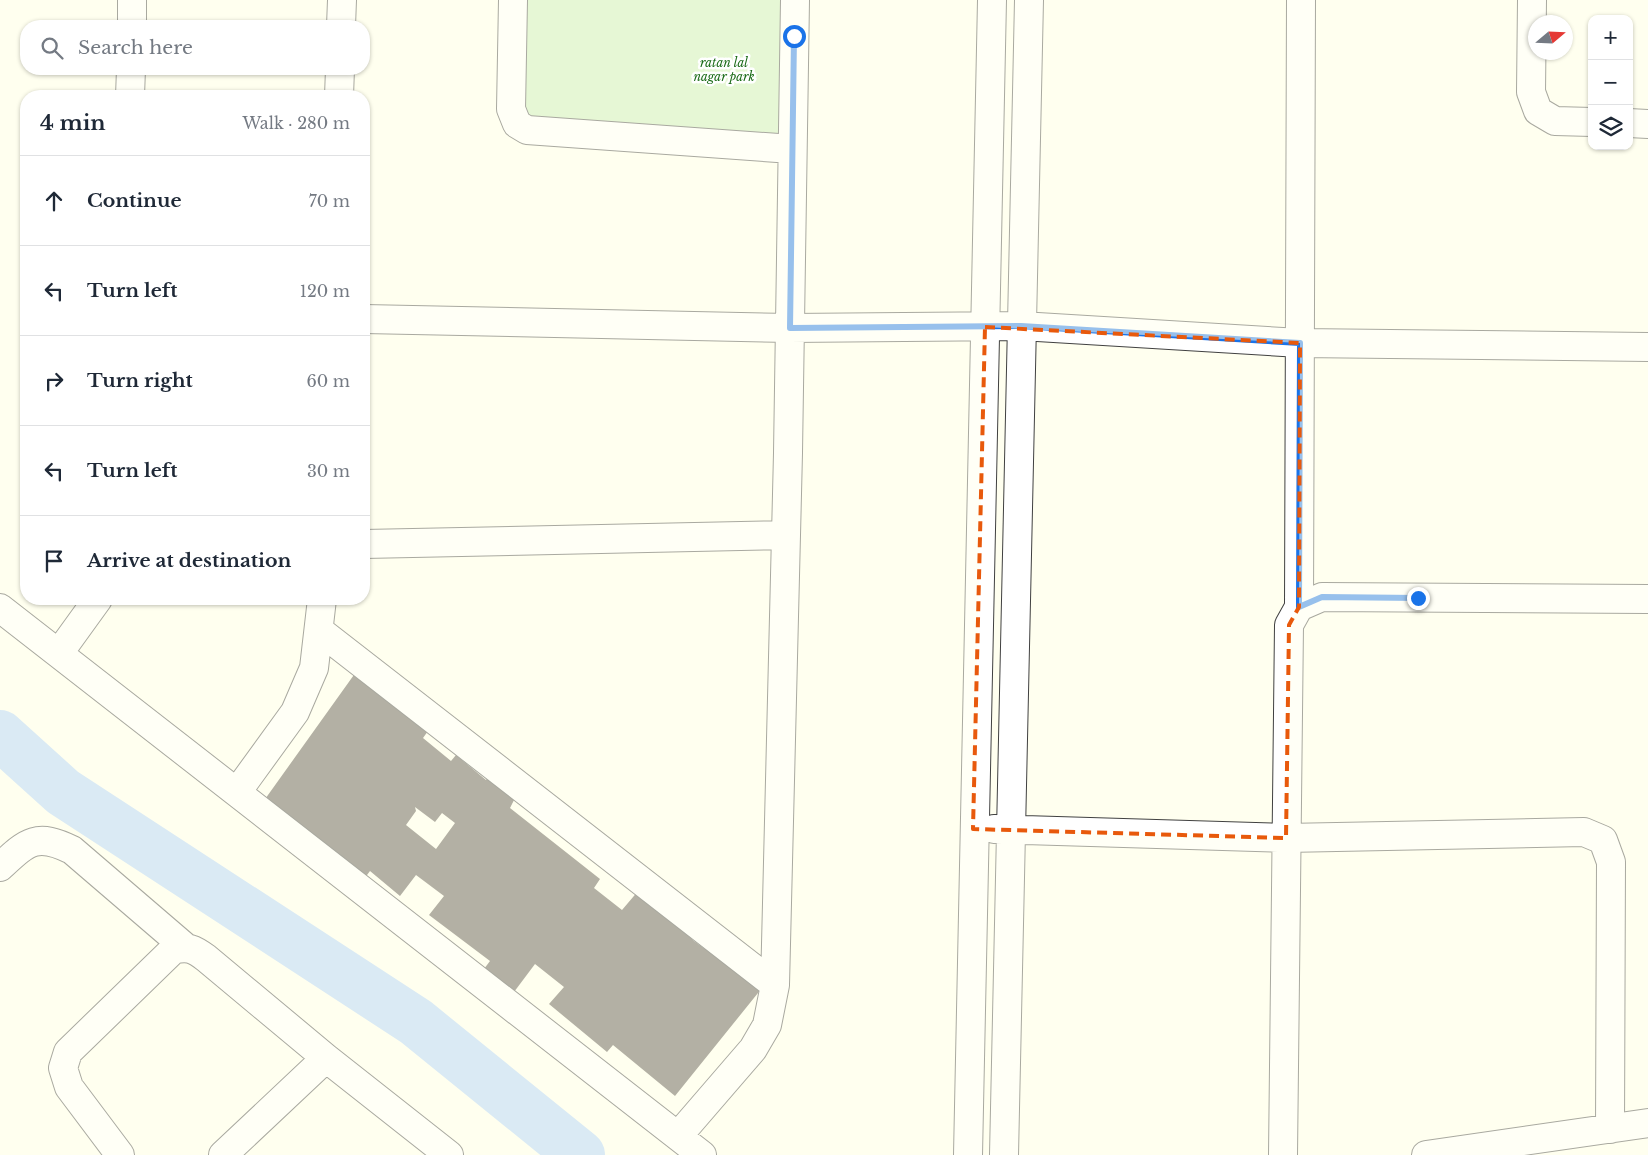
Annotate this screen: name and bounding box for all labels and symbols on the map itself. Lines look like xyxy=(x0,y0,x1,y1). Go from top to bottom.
north arrow xyxy=(1528,15,1573,60)
route start xyxy=(783,25,806,48)
park label: ratan lal nagar park xyxy=(693,55,755,84)
route end xyxy=(1407,587,1430,610)

